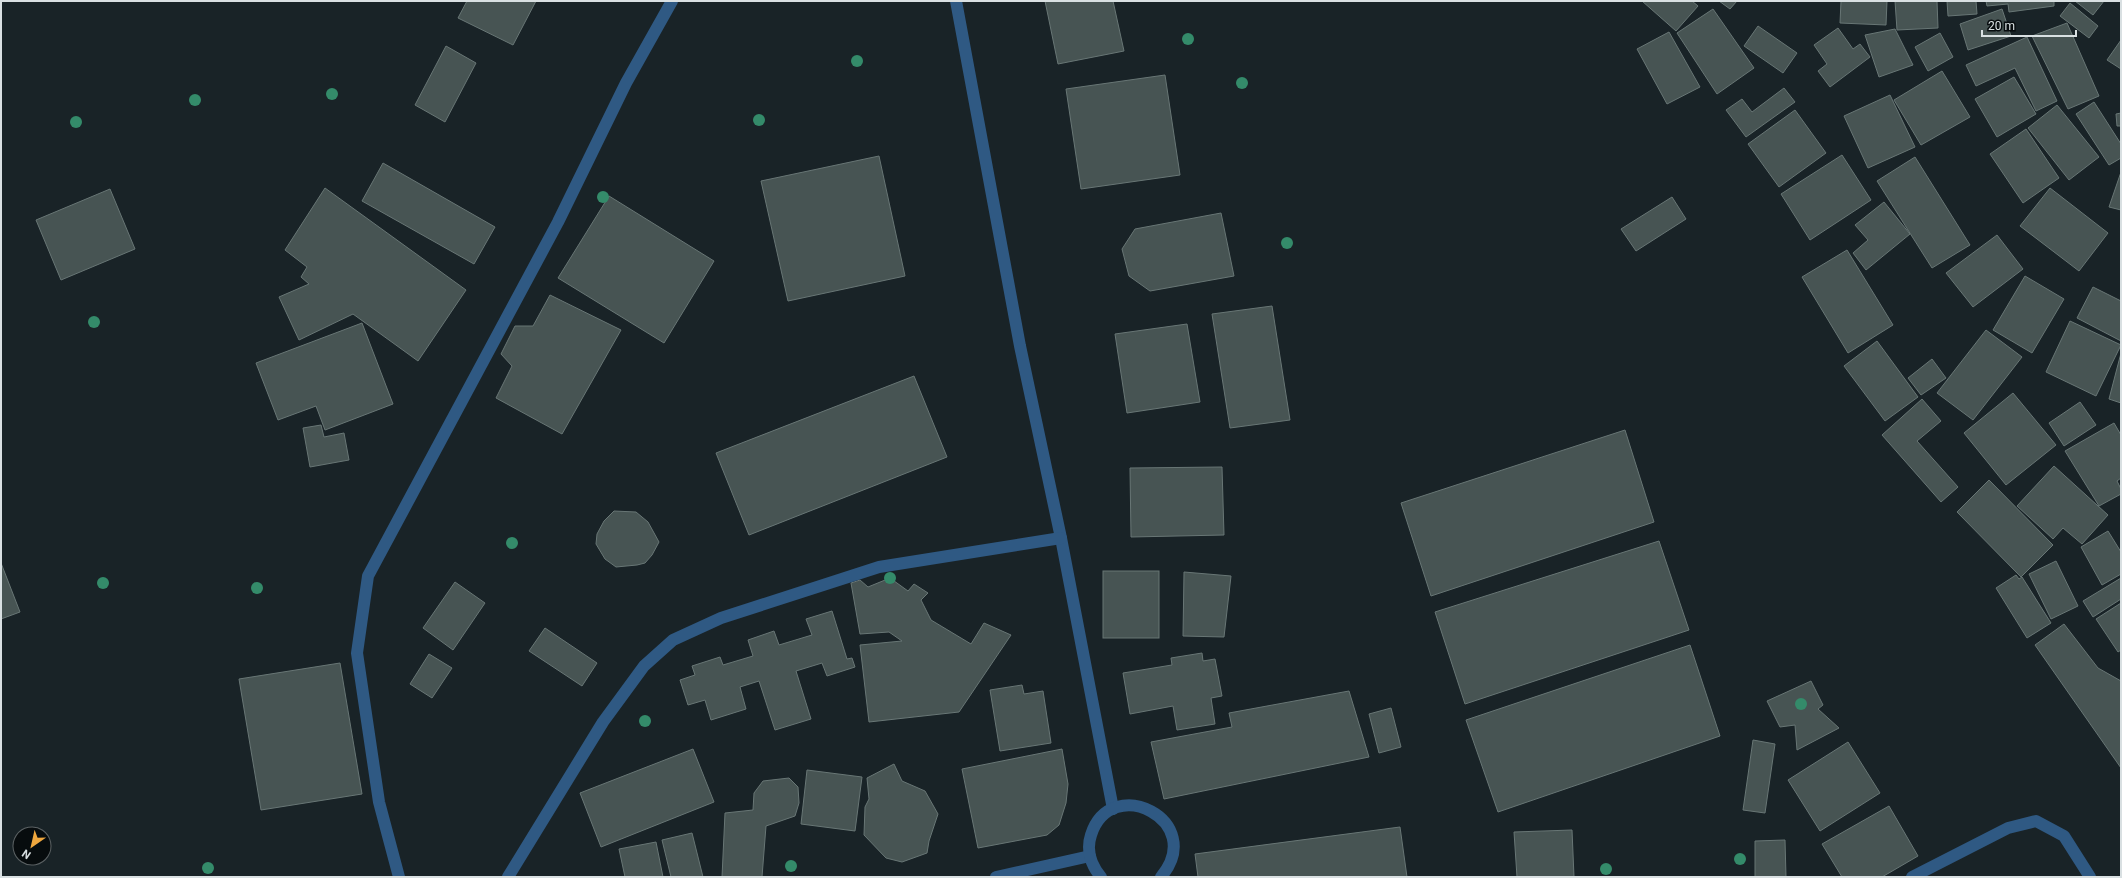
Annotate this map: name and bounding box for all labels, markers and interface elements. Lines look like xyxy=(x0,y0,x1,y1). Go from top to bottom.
scale bar xyxy=(1982,12,2076,38)
text: 20 m xyxy=(1988,19,2015,33)
north arrow xyxy=(12,826,52,866)
text: N xyxy=(20,846,34,861)

